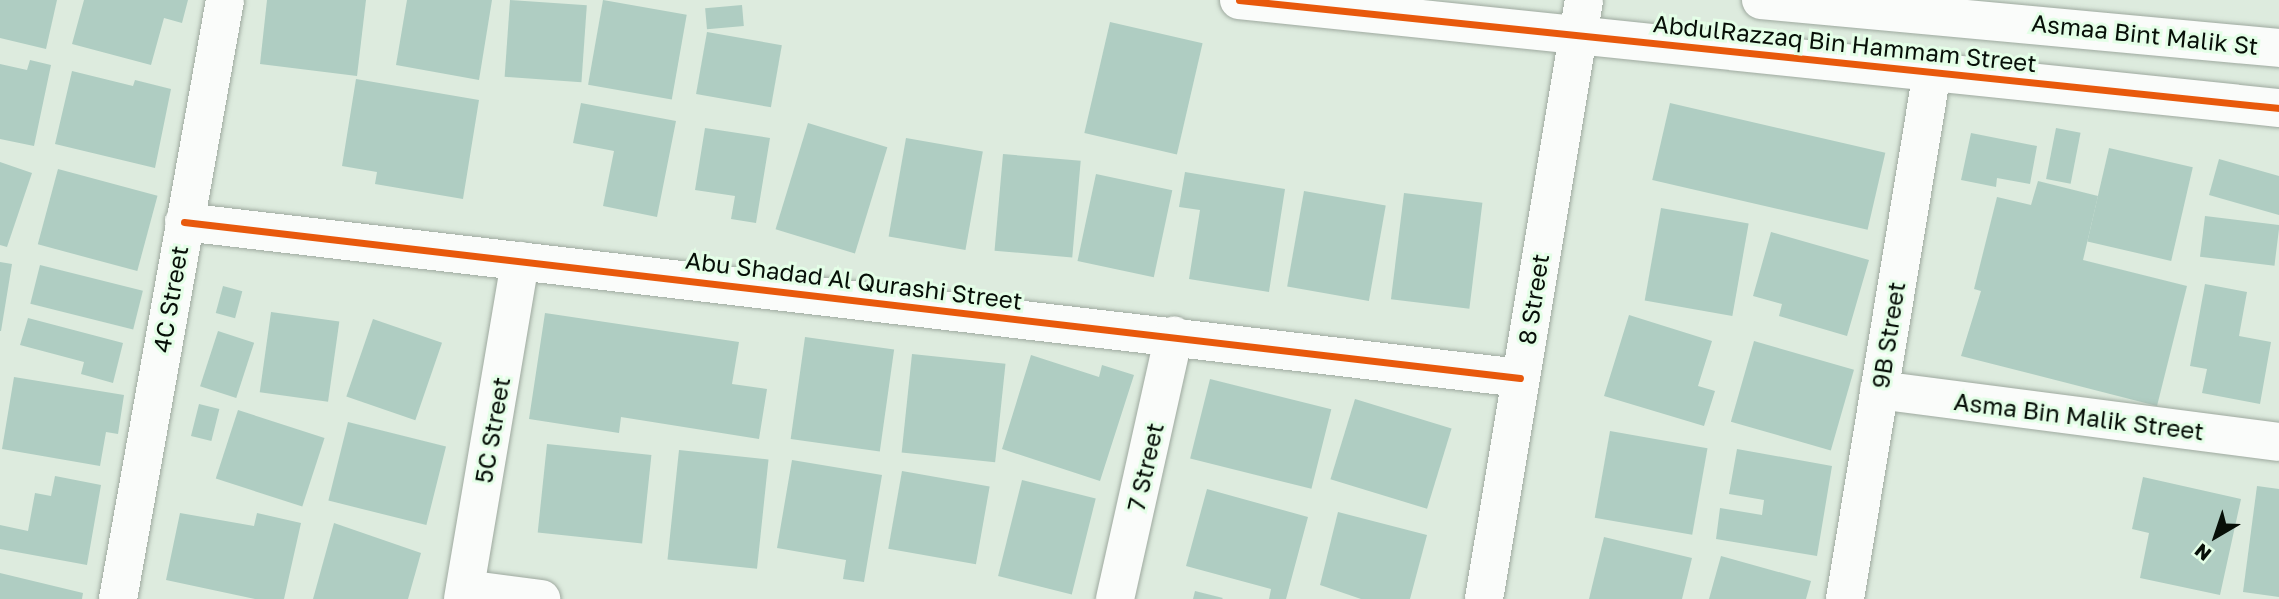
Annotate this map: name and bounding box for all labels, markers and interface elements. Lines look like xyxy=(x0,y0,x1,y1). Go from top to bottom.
street label: Asmaa Bint Malik St xyxy=(2030,8,2260,60)
street label: AbdulRazzaq Bin Hammam Street xyxy=(1652,9,2038,77)
street label: 4C Street xyxy=(146,243,194,355)
street label: Abu Shadad Al Qurashi Street xyxy=(684,245,1024,315)
street label: 8 Street xyxy=(1512,251,1554,347)
street label: 9B Street xyxy=(1865,280,1911,390)
street label: 5C Street xyxy=(469,375,515,485)
street label: Asma Bin Malik Street xyxy=(1952,386,2206,446)
street label: 7 Street xyxy=(1121,420,1169,514)
north arrow xyxy=(2181,501,2251,571)
text: N xyxy=(2190,539,2215,566)

